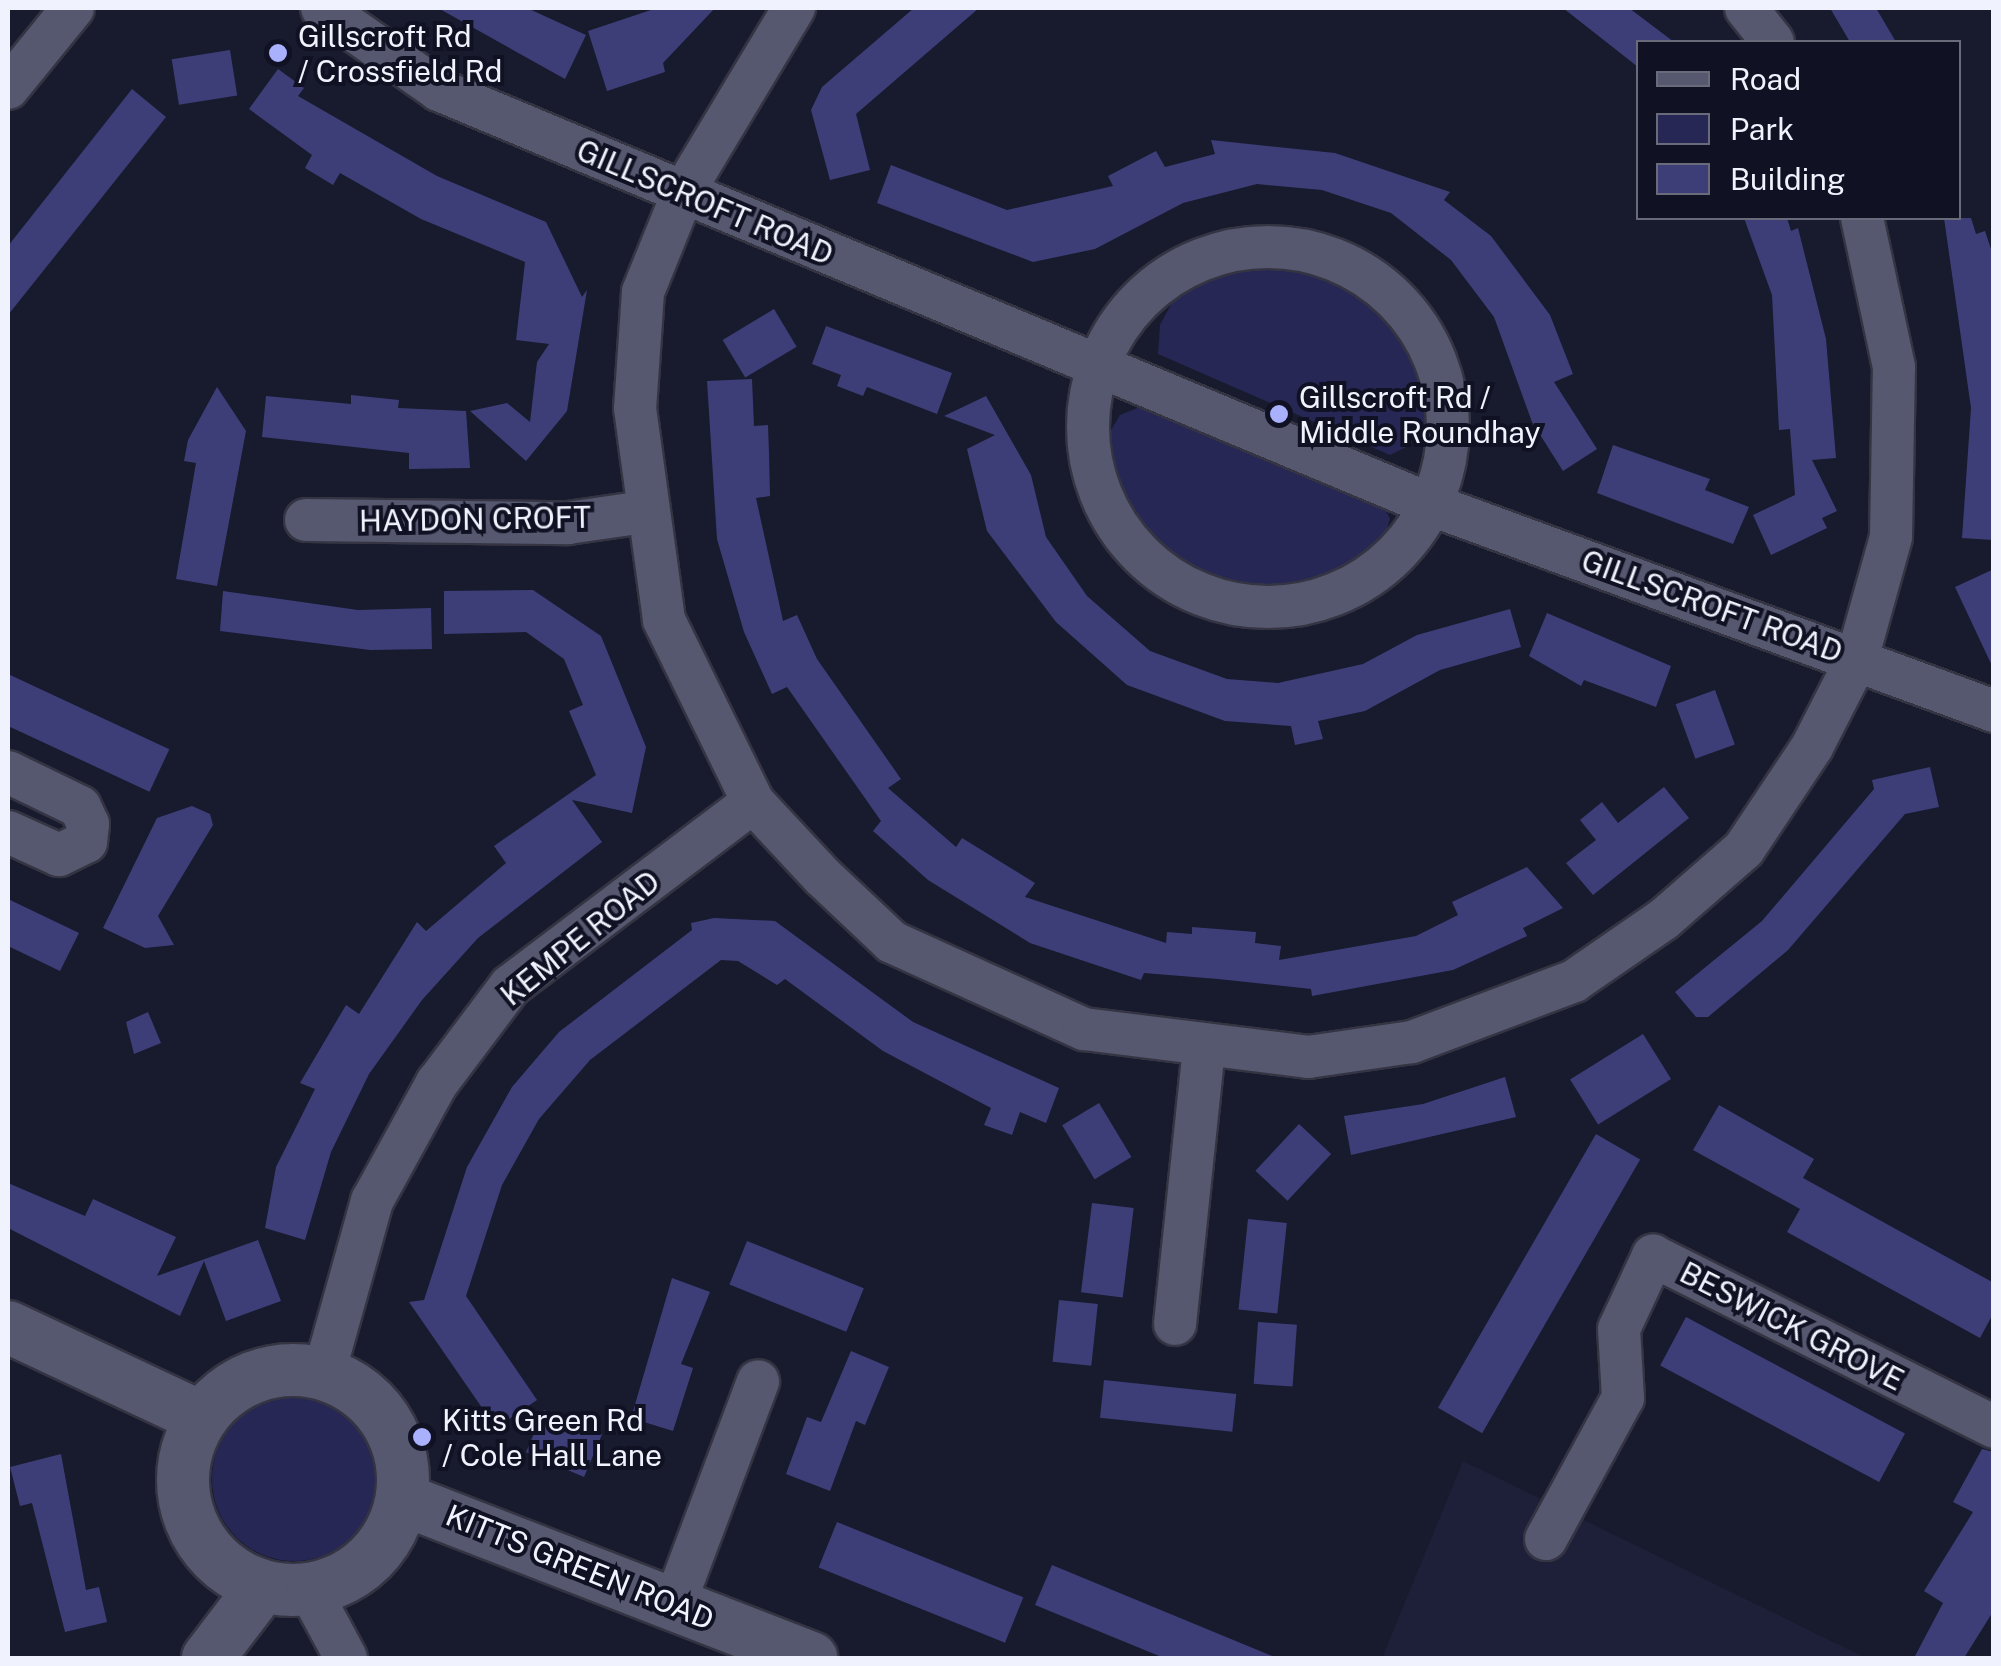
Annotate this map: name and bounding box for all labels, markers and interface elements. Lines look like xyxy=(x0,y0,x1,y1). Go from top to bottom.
place label: Gillscroft Rd / Crossfield Rd xyxy=(298,18,502,88)
legend xyxy=(1636,40,1961,220)
marker: Gillscroft Rd / Crossfield Rd xyxy=(267,42,289,64)
text: Road xyxy=(1730,61,1801,97)
text: Park xyxy=(1730,111,1794,147)
street label: GILLSCROFT ROAD xyxy=(572,132,838,272)
text: Building xyxy=(1730,161,1845,197)
place label: Gillscroft Rd / Middle Roundhay xyxy=(1299,379,1541,450)
marker: Gillscroft Rd / Middle Roundhay xyxy=(1268,403,1290,425)
street label: HAYDON CROFT xyxy=(359,499,591,539)
street label: GILLSCROFT ROAD xyxy=(1577,542,1847,670)
street label: KEMPE ROAD xyxy=(493,863,667,1013)
street label: BESWICK GROVE xyxy=(1674,1254,1910,1398)
place label: Kitts Green Rd / Cole Hall Lane xyxy=(442,1402,662,1472)
marker: Kitts Green Rd / Cole Hall Lane xyxy=(411,1426,433,1448)
street label: KITTS GREEN ROAD xyxy=(441,1497,719,1637)

